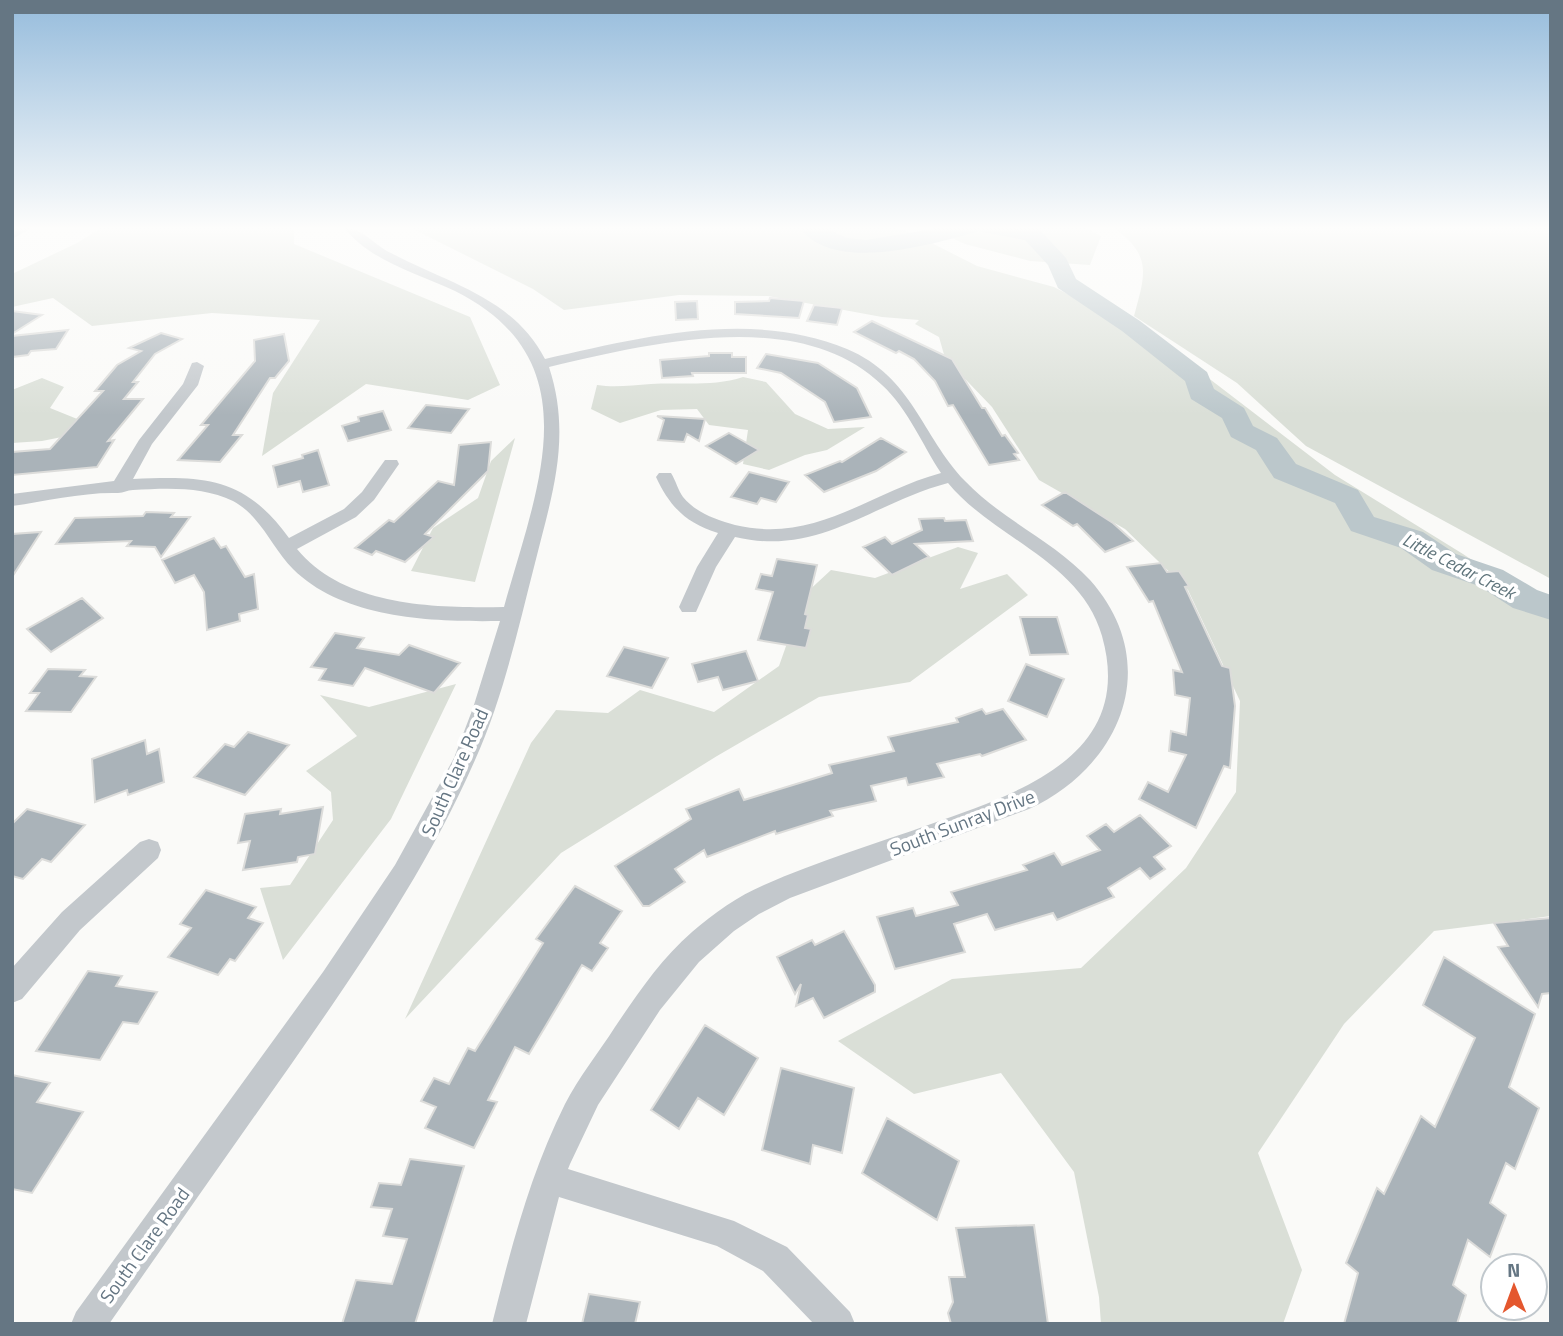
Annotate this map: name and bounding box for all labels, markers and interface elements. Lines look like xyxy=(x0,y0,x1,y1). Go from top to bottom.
water label: Little Cedar Creek xyxy=(1398,526,1522,607)
street label: South Clare Road xyxy=(413,704,495,840)
street label: South Sunray Drive xyxy=(885,781,1039,863)
street label: South Clare Road xyxy=(92,1181,196,1309)
north arrow xyxy=(1479,1252,1549,1322)
text: N xyxy=(1507,1255,1521,1284)

